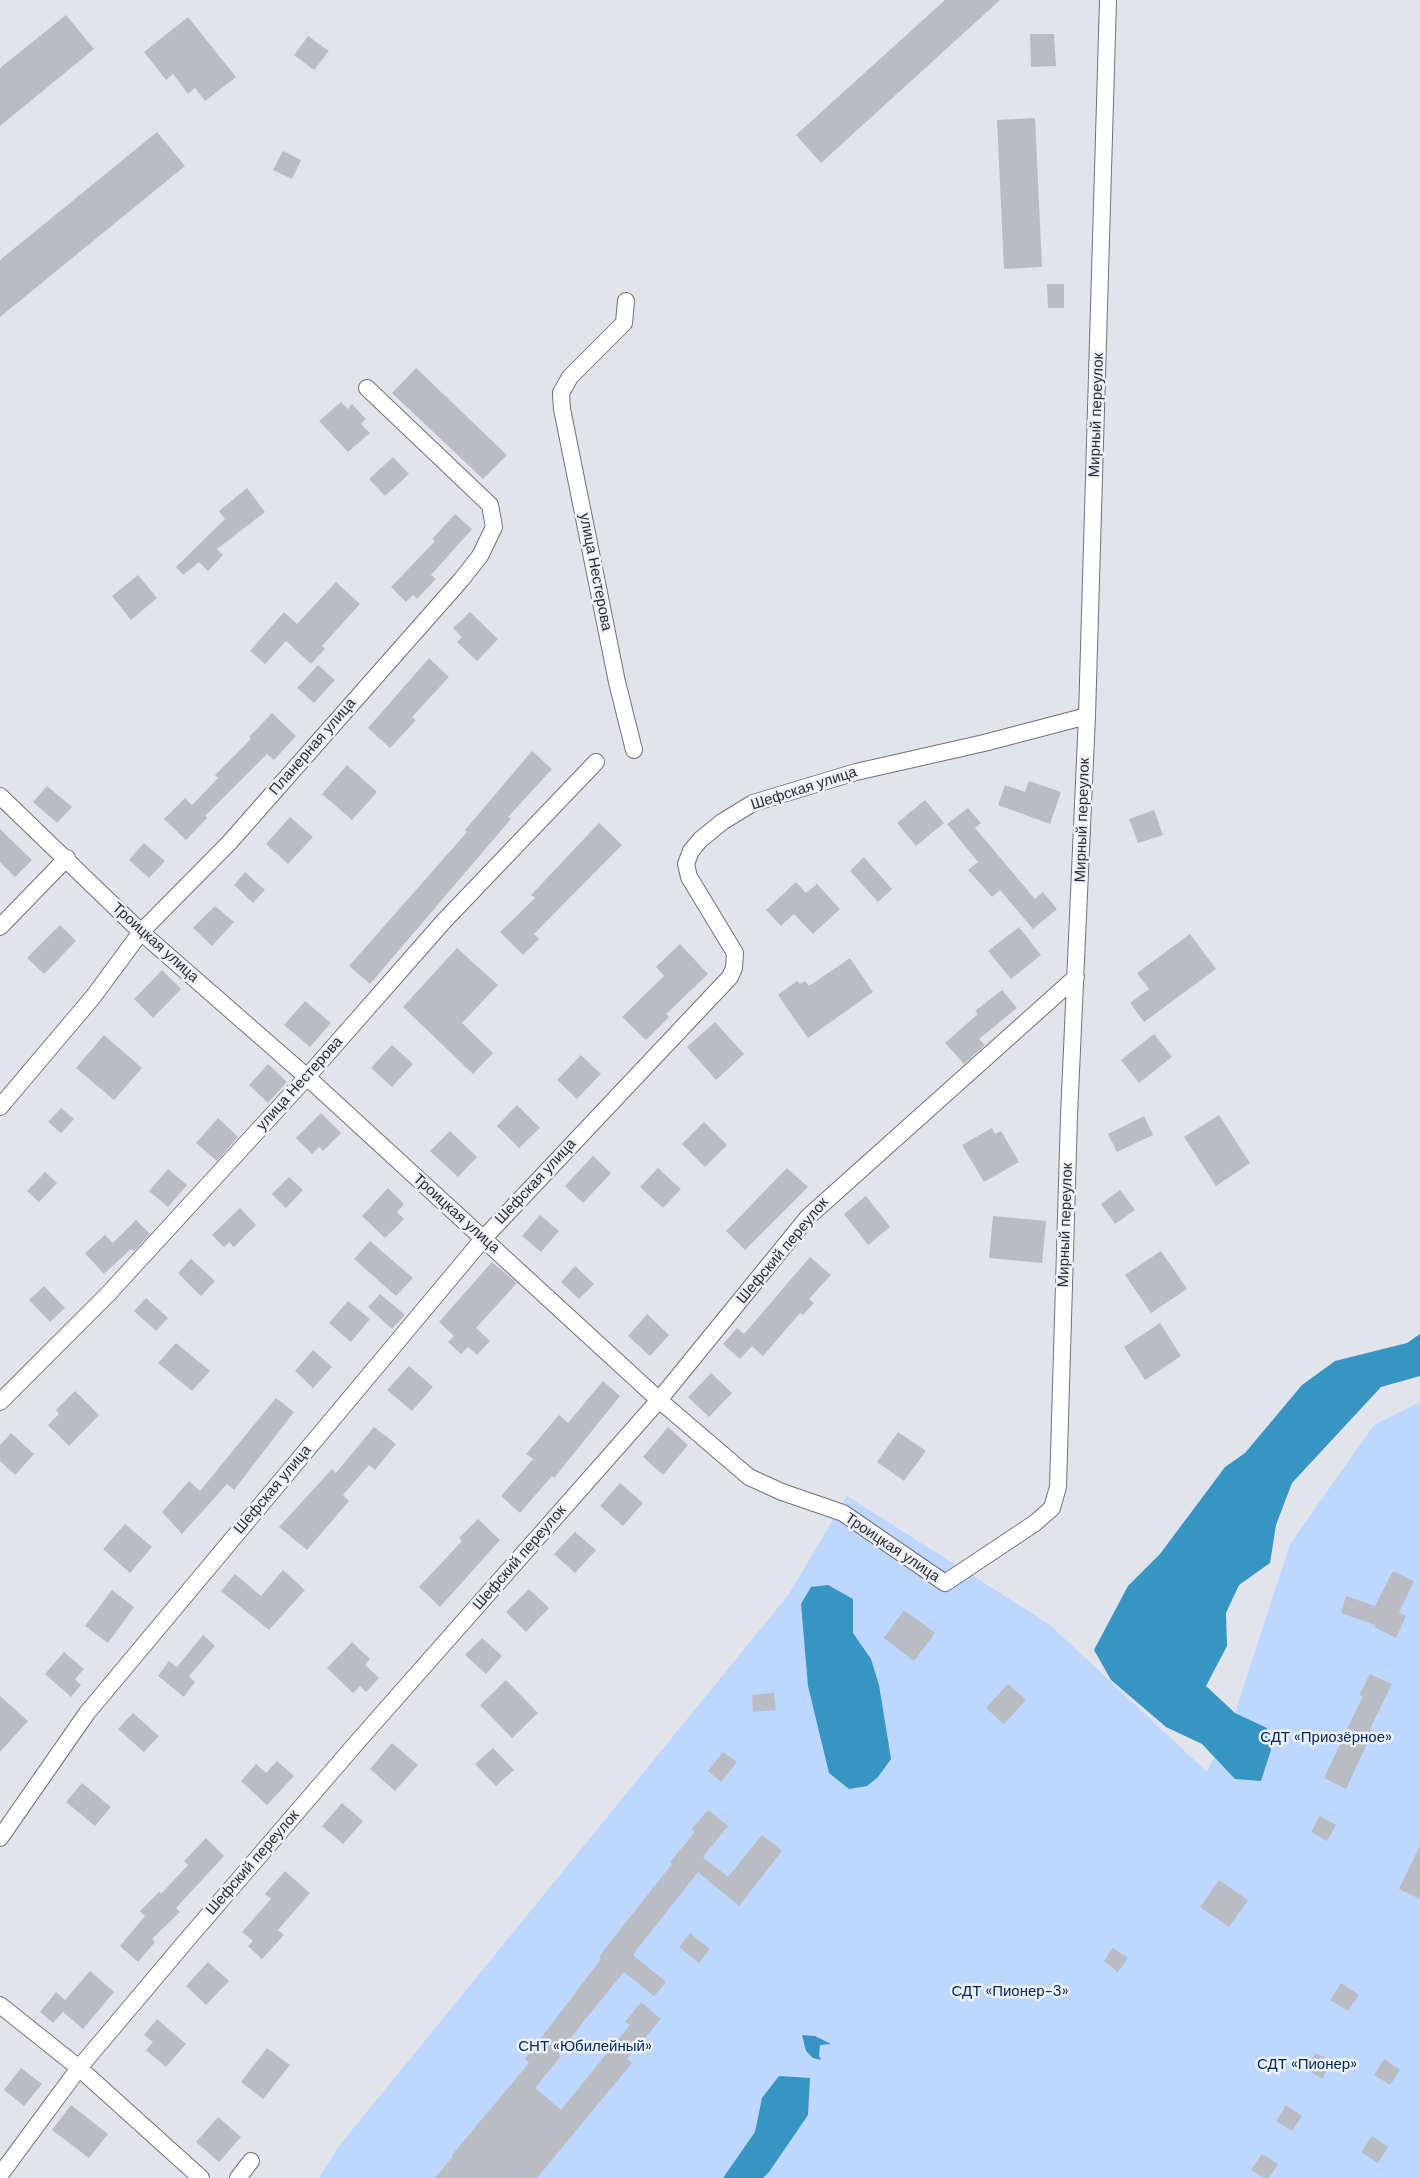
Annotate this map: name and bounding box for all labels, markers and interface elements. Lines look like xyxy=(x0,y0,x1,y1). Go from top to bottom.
street label: Мирный переулок xyxy=(1086,352,1108,478)
street label: улица Нестерова xyxy=(575,511,615,633)
street label: Планерная улица xyxy=(266,695,360,799)
street label: Мирный переулок xyxy=(1072,757,1094,883)
street label: Шефская улица xyxy=(749,763,859,815)
street label: Троицкая улица xyxy=(108,899,202,987)
street label: улица Нестерова xyxy=(253,1033,347,1135)
street label: Шефская улица xyxy=(492,1135,580,1229)
street label: Мирный переулок xyxy=(1055,1162,1077,1288)
street label: Троицкая улица xyxy=(409,1170,503,1258)
street label: Шефский переулок xyxy=(733,1194,833,1308)
street label: Шефская улица xyxy=(231,1442,315,1538)
street label: Шефский переулок xyxy=(470,1502,570,1614)
street label: Троицкая улица xyxy=(841,1510,943,1586)
park label: СДТ «Приозёрное» xyxy=(1260,1729,1392,1747)
street label: Шефский переулок xyxy=(203,1807,303,1919)
park label: СДТ «Пионер-3» xyxy=(952,1983,1068,2001)
park label: СНТ «Юбилейный» xyxy=(518,2038,652,2056)
park label: СДТ «Пионер» xyxy=(1257,2056,1357,2074)

